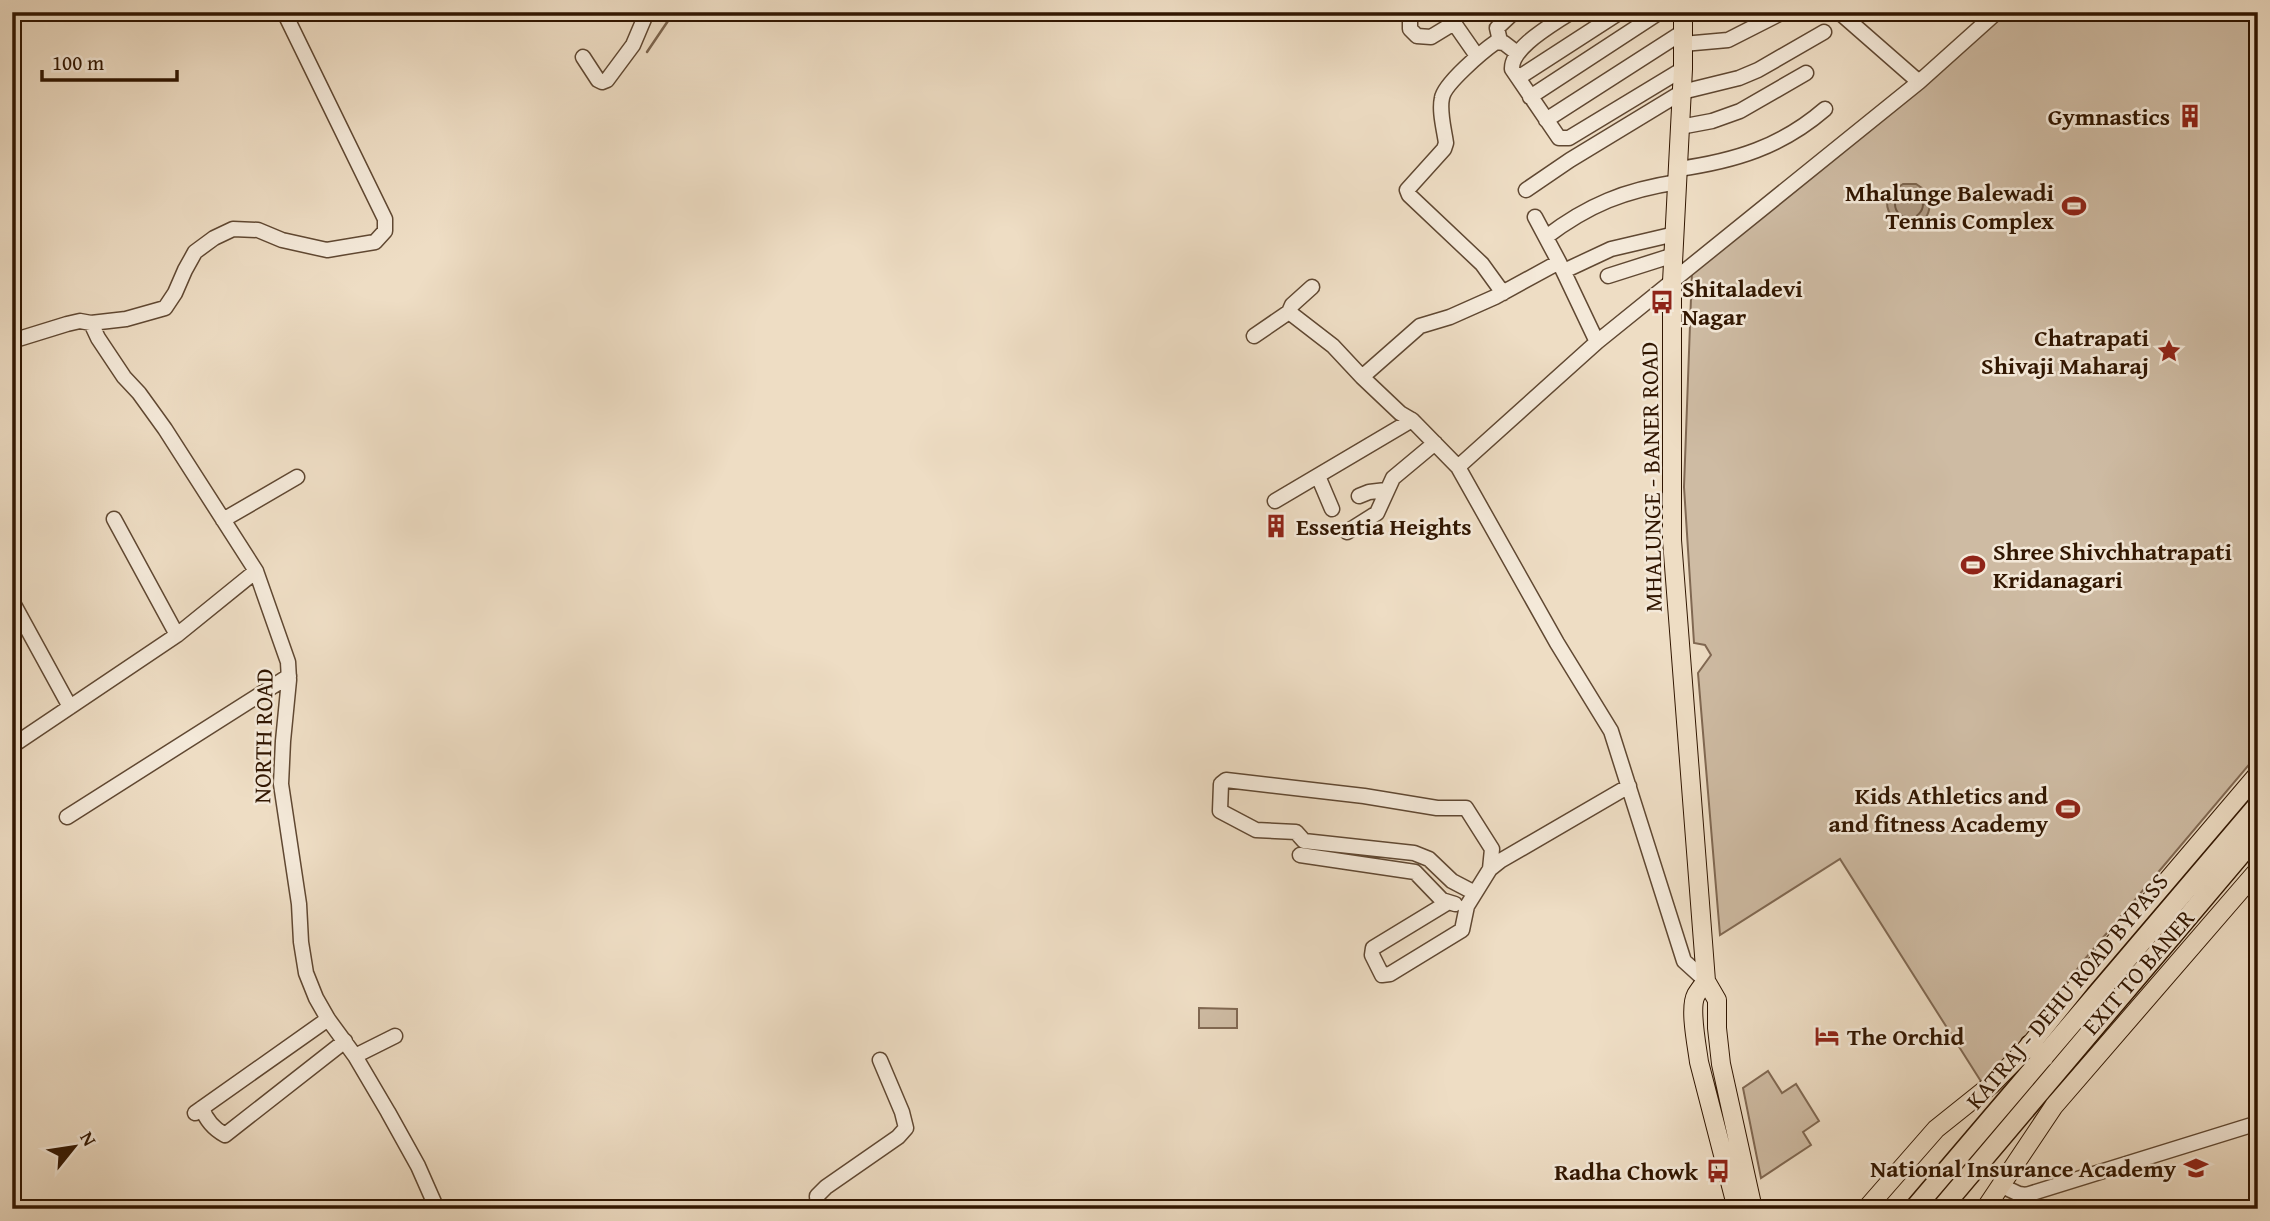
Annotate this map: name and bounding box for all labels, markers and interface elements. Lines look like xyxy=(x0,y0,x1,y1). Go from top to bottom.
scale bar xyxy=(42,38,177,82)
text: 100 m xyxy=(52,47,104,78)
place label: Gymnastics xyxy=(2048,99,2170,134)
building icon: Gymnastics xyxy=(2176,102,2204,130)
place label: Mhalunge Balewadi Tennis Complex xyxy=(1845,175,2054,238)
sports icon: Mhalunge Balewadi Tennis Complex xyxy=(2060,192,2088,220)
place label: Shitaladevi Nagar xyxy=(1682,271,1803,334)
bus stop icon: Shitaladevi Nagar xyxy=(1648,288,1676,316)
place label: Chatrapati Shivaji Maharaj xyxy=(1981,320,2149,383)
place icon: Chatrapati Shivaji Maharaj xyxy=(2155,337,2183,365)
street label: MHALUNGE - BANER ROAD xyxy=(1631,342,1671,612)
place label: Essentia Heights xyxy=(1296,509,1472,544)
building icon: Essentia Heights xyxy=(1262,512,1290,540)
place label: Shree Shivchhatrapati Kridanagari xyxy=(1993,534,2232,597)
sports icon: Shree Shivchhatrapati Kridanagari xyxy=(1959,551,1987,579)
street label: NORTH ROAD xyxy=(244,668,282,804)
place label: Kids Athletics and and fitness Academy xyxy=(1829,778,2049,841)
sports icon: Kids Athletics and and fitness Academy xyxy=(2054,795,2082,823)
street label: KATRAJ - DEHU ROAD BYPASS xyxy=(1957,865,2177,1117)
street label: EXIT TO BANER xyxy=(2074,901,2203,1042)
place label: The Orchid xyxy=(1847,1019,1965,1054)
hotel icon: The Orchid xyxy=(1813,1022,1841,1050)
north arrow xyxy=(38,1112,108,1182)
text: N xyxy=(73,1126,104,1151)
place label: National Insurance Academy xyxy=(1870,1151,2177,1186)
place label: Radha Chowk xyxy=(1554,1154,1698,1189)
school or university icon: National Insurance Academy xyxy=(2182,1154,2210,1182)
bus stop icon: Radha Chowk xyxy=(1704,1157,1732,1185)

